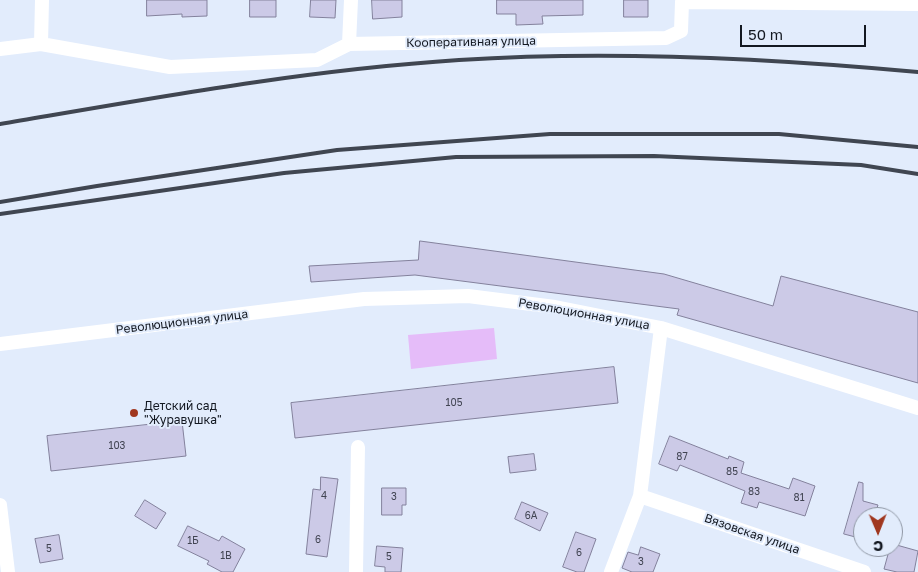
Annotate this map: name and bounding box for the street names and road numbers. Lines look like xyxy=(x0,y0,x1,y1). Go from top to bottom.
street label: Кооперативная улица xyxy=(406,34,536,50)
street label: Революционная улица xyxy=(517,295,651,333)
street label: Революционная улица xyxy=(115,307,249,337)
street label: Вязовская улица xyxy=(702,511,802,557)

